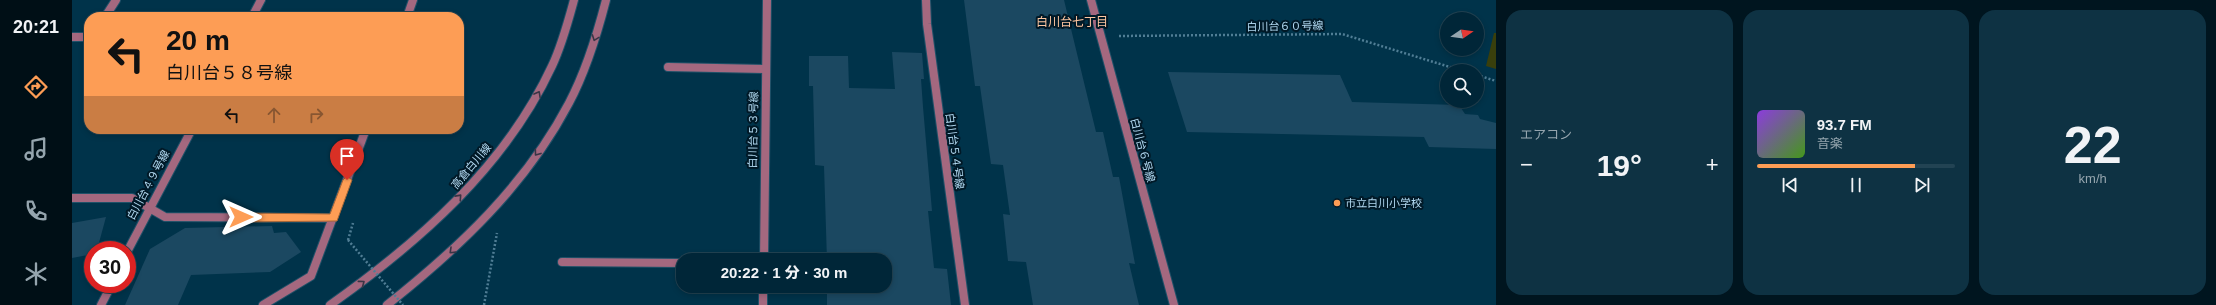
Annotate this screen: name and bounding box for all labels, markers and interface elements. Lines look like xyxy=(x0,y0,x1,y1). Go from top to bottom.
north arrow xyxy=(1440,12,1484,56)
map controls xyxy=(1440,12,1484,108)
district label: 白川台七丁目 xyxy=(1036,15,1108,29)
text: 20:21 xyxy=(13,17,59,37)
street label: 白川台６０号線 xyxy=(1246,19,1324,33)
text: 20 m xyxy=(166,25,230,56)
icon: left xyxy=(100,28,152,80)
one-way arrow xyxy=(592,34,600,41)
text: 白川台５８号線 xyxy=(166,63,292,83)
button: search xyxy=(1440,64,1484,108)
icon: directions xyxy=(22,73,50,101)
one-way arrow xyxy=(533,91,540,98)
street label: 白川台５３号線 xyxy=(746,91,760,169)
icon: left xyxy=(221,104,243,126)
icon: ahead xyxy=(263,104,285,126)
icon: right xyxy=(305,104,327,126)
street label: 白川台５４号線 xyxy=(944,112,966,190)
text: 93.7 FM xyxy=(1817,116,1872,133)
text: 22 xyxy=(2064,116,2122,174)
street label: 白川台６号線 xyxy=(1129,117,1157,183)
text: エアコン xyxy=(1520,127,1572,142)
icon: music xyxy=(22,135,50,163)
text: 音楽 xyxy=(1817,136,1843,151)
pin xyxy=(330,139,364,180)
street label: 高倉白川線 xyxy=(449,141,493,191)
icon: arrive xyxy=(336,145,358,167)
street label: 白川台４９号線 xyxy=(125,148,171,222)
one-way arrow xyxy=(534,149,542,156)
text: 19° xyxy=(1597,149,1642,182)
text: − xyxy=(1520,152,1533,177)
text: + xyxy=(1706,152,1719,177)
text: km/h xyxy=(2079,171,2107,186)
icon: previous xyxy=(1779,174,1801,196)
icon: pause xyxy=(1845,174,1867,196)
icon: next xyxy=(1911,174,1933,196)
one-way arrow xyxy=(455,194,462,202)
position arrow xyxy=(220,196,262,238)
icon: phone xyxy=(22,197,50,225)
place label: 市立白川小学校 xyxy=(1345,197,1422,209)
marker: 市立白川小学校 xyxy=(1332,198,1342,208)
speed limit sign: 30 xyxy=(84,241,136,293)
one-way arrow xyxy=(449,246,457,254)
icon: climate xyxy=(22,260,50,288)
text: 20:22 · 1 分 · 30 m xyxy=(721,264,847,281)
one-way arrow xyxy=(358,281,365,288)

